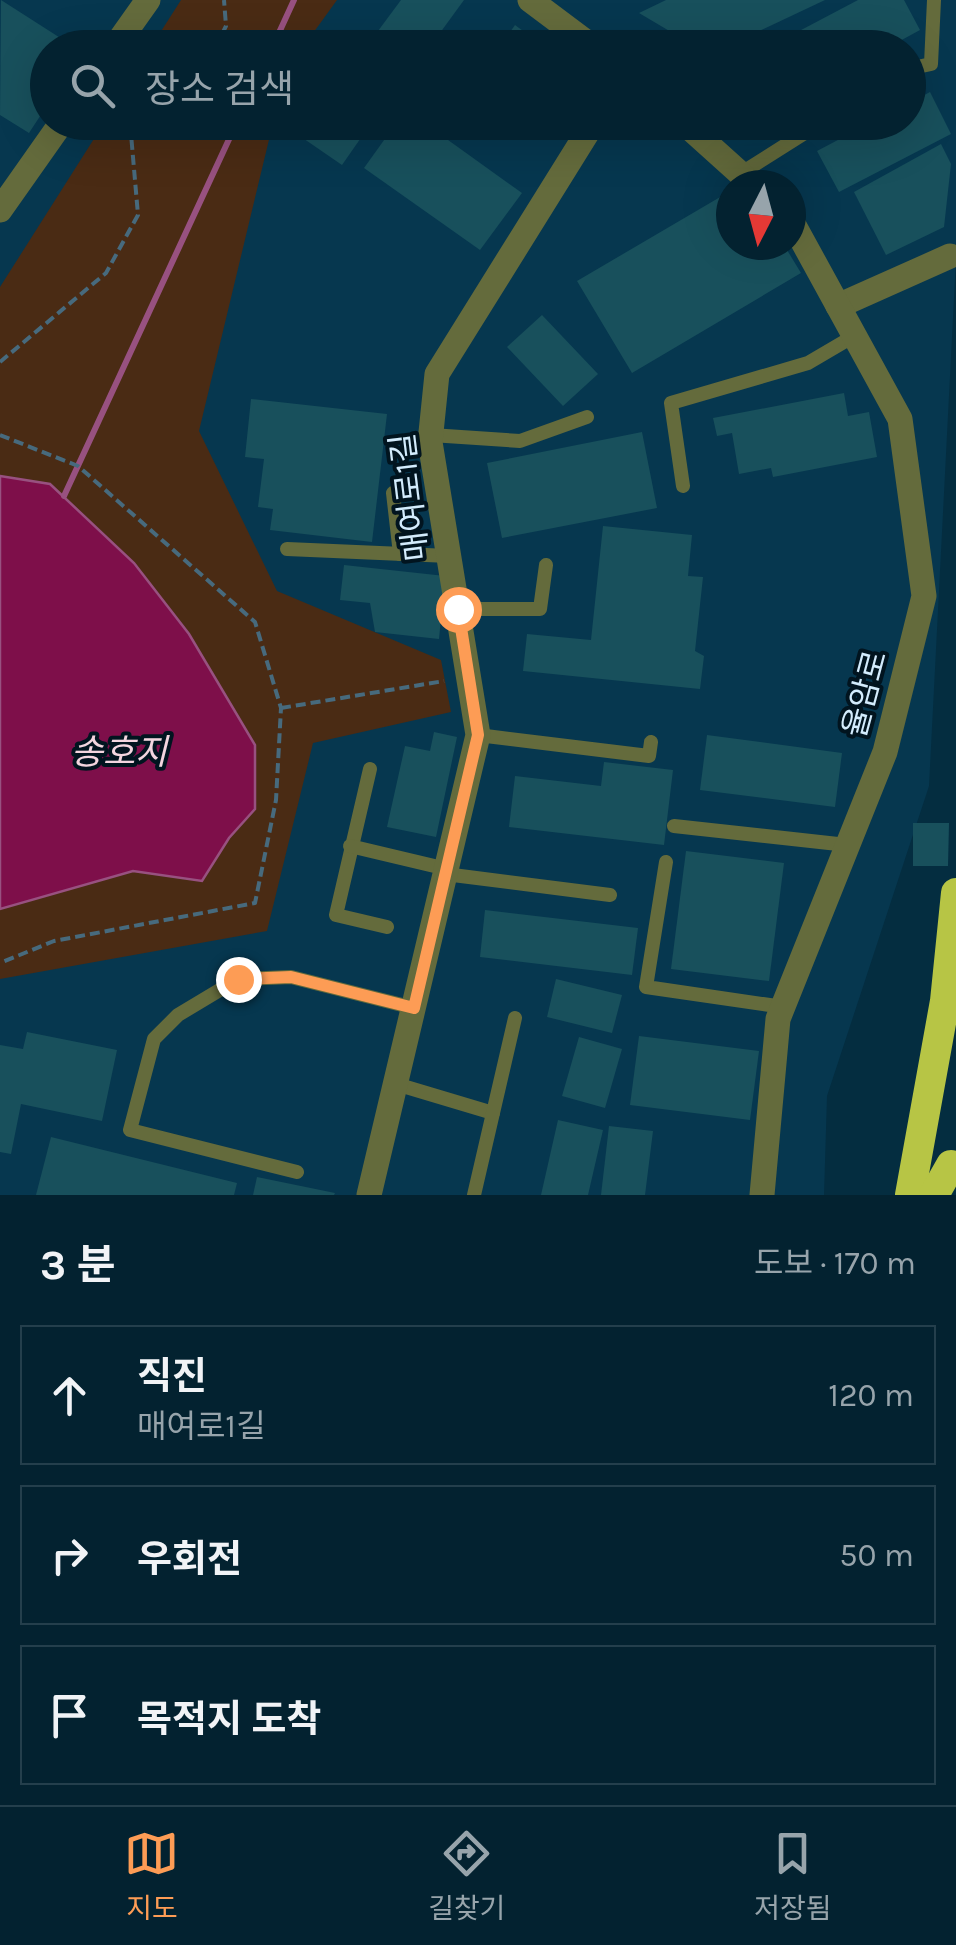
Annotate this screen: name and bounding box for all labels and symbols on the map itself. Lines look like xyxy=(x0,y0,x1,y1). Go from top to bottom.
north arrow xyxy=(716,170,806,260)
street label: 매여로1길 xyxy=(384,431,436,563)
route start xyxy=(436,587,482,633)
street label: 율암로 xyxy=(836,647,894,741)
water label: 송호지 xyxy=(71,732,170,773)
route end xyxy=(216,957,262,1003)

